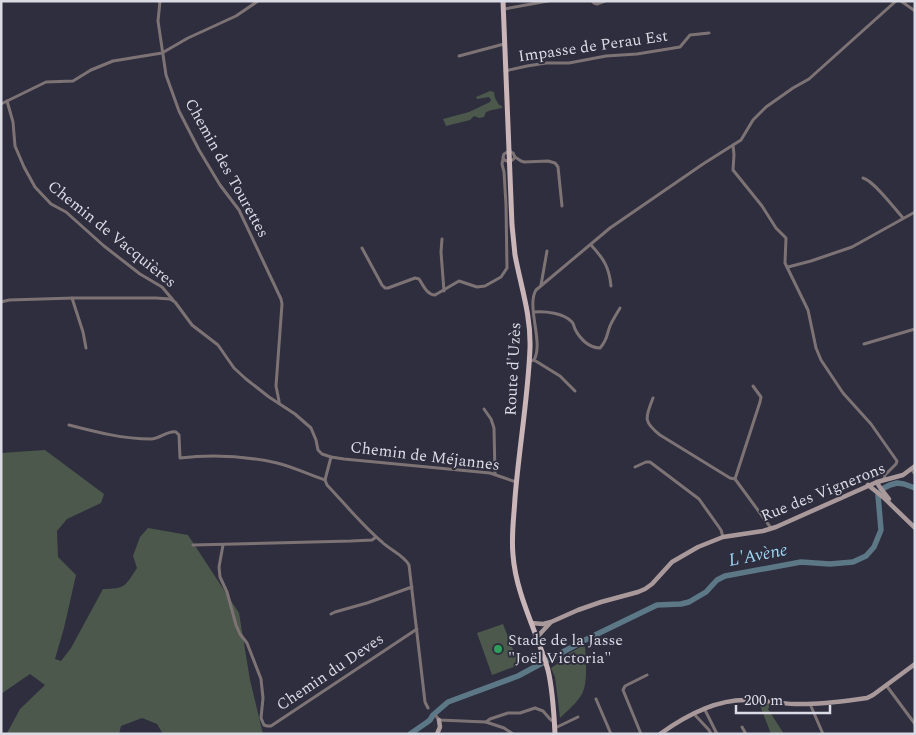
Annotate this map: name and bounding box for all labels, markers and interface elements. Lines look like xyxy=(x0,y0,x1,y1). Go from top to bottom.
street label: Impasse de Perau Est xyxy=(517,24,670,68)
street label: Chemin des Tourettes xyxy=(179,94,275,242)
street label: Chemin de Vacquières xyxy=(42,174,182,294)
street label: Route d'Uzès xyxy=(499,322,527,416)
street label: Chemin de Méjannes xyxy=(349,435,501,477)
street label: Rue des Vignerons xyxy=(757,456,889,528)
water label: L'Avène xyxy=(726,536,790,574)
street label: Chemin du Deves xyxy=(271,627,389,717)
place label: Stade de la Jasse "Joël Victoria" xyxy=(508,628,623,670)
marker: Stade de la Jasse "Joël Victoria" xyxy=(492,643,504,655)
scale bar xyxy=(736,682,830,714)
text: 200 m xyxy=(744,689,783,712)

